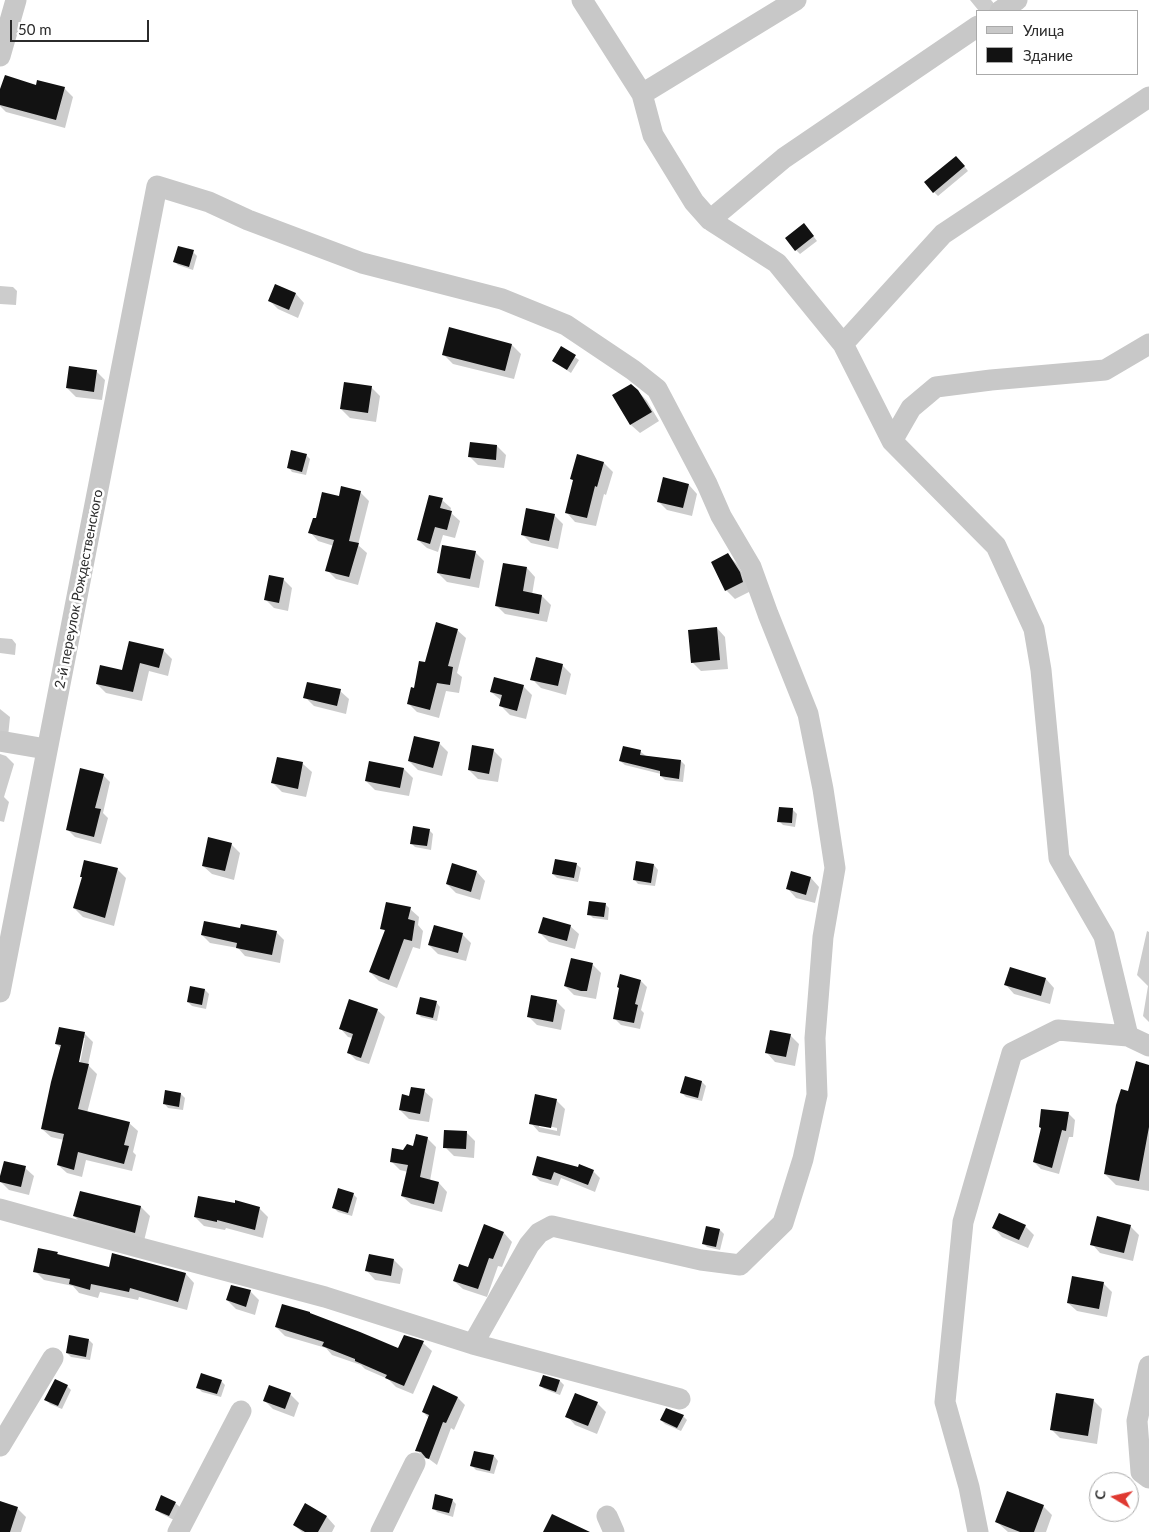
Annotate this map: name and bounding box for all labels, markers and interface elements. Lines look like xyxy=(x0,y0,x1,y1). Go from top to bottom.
scale bar xyxy=(12,10,151,42)
legend xyxy=(976,10,1139,75)
text: 50 m xyxy=(18,20,52,38)
text: Улица xyxy=(1023,21,1064,39)
text: Здание xyxy=(1023,46,1073,64)
street label: 2-й переулок Рождественского xyxy=(51,488,107,690)
north arrow xyxy=(1089,1472,1139,1522)
text: С xyxy=(1091,1489,1109,1501)

